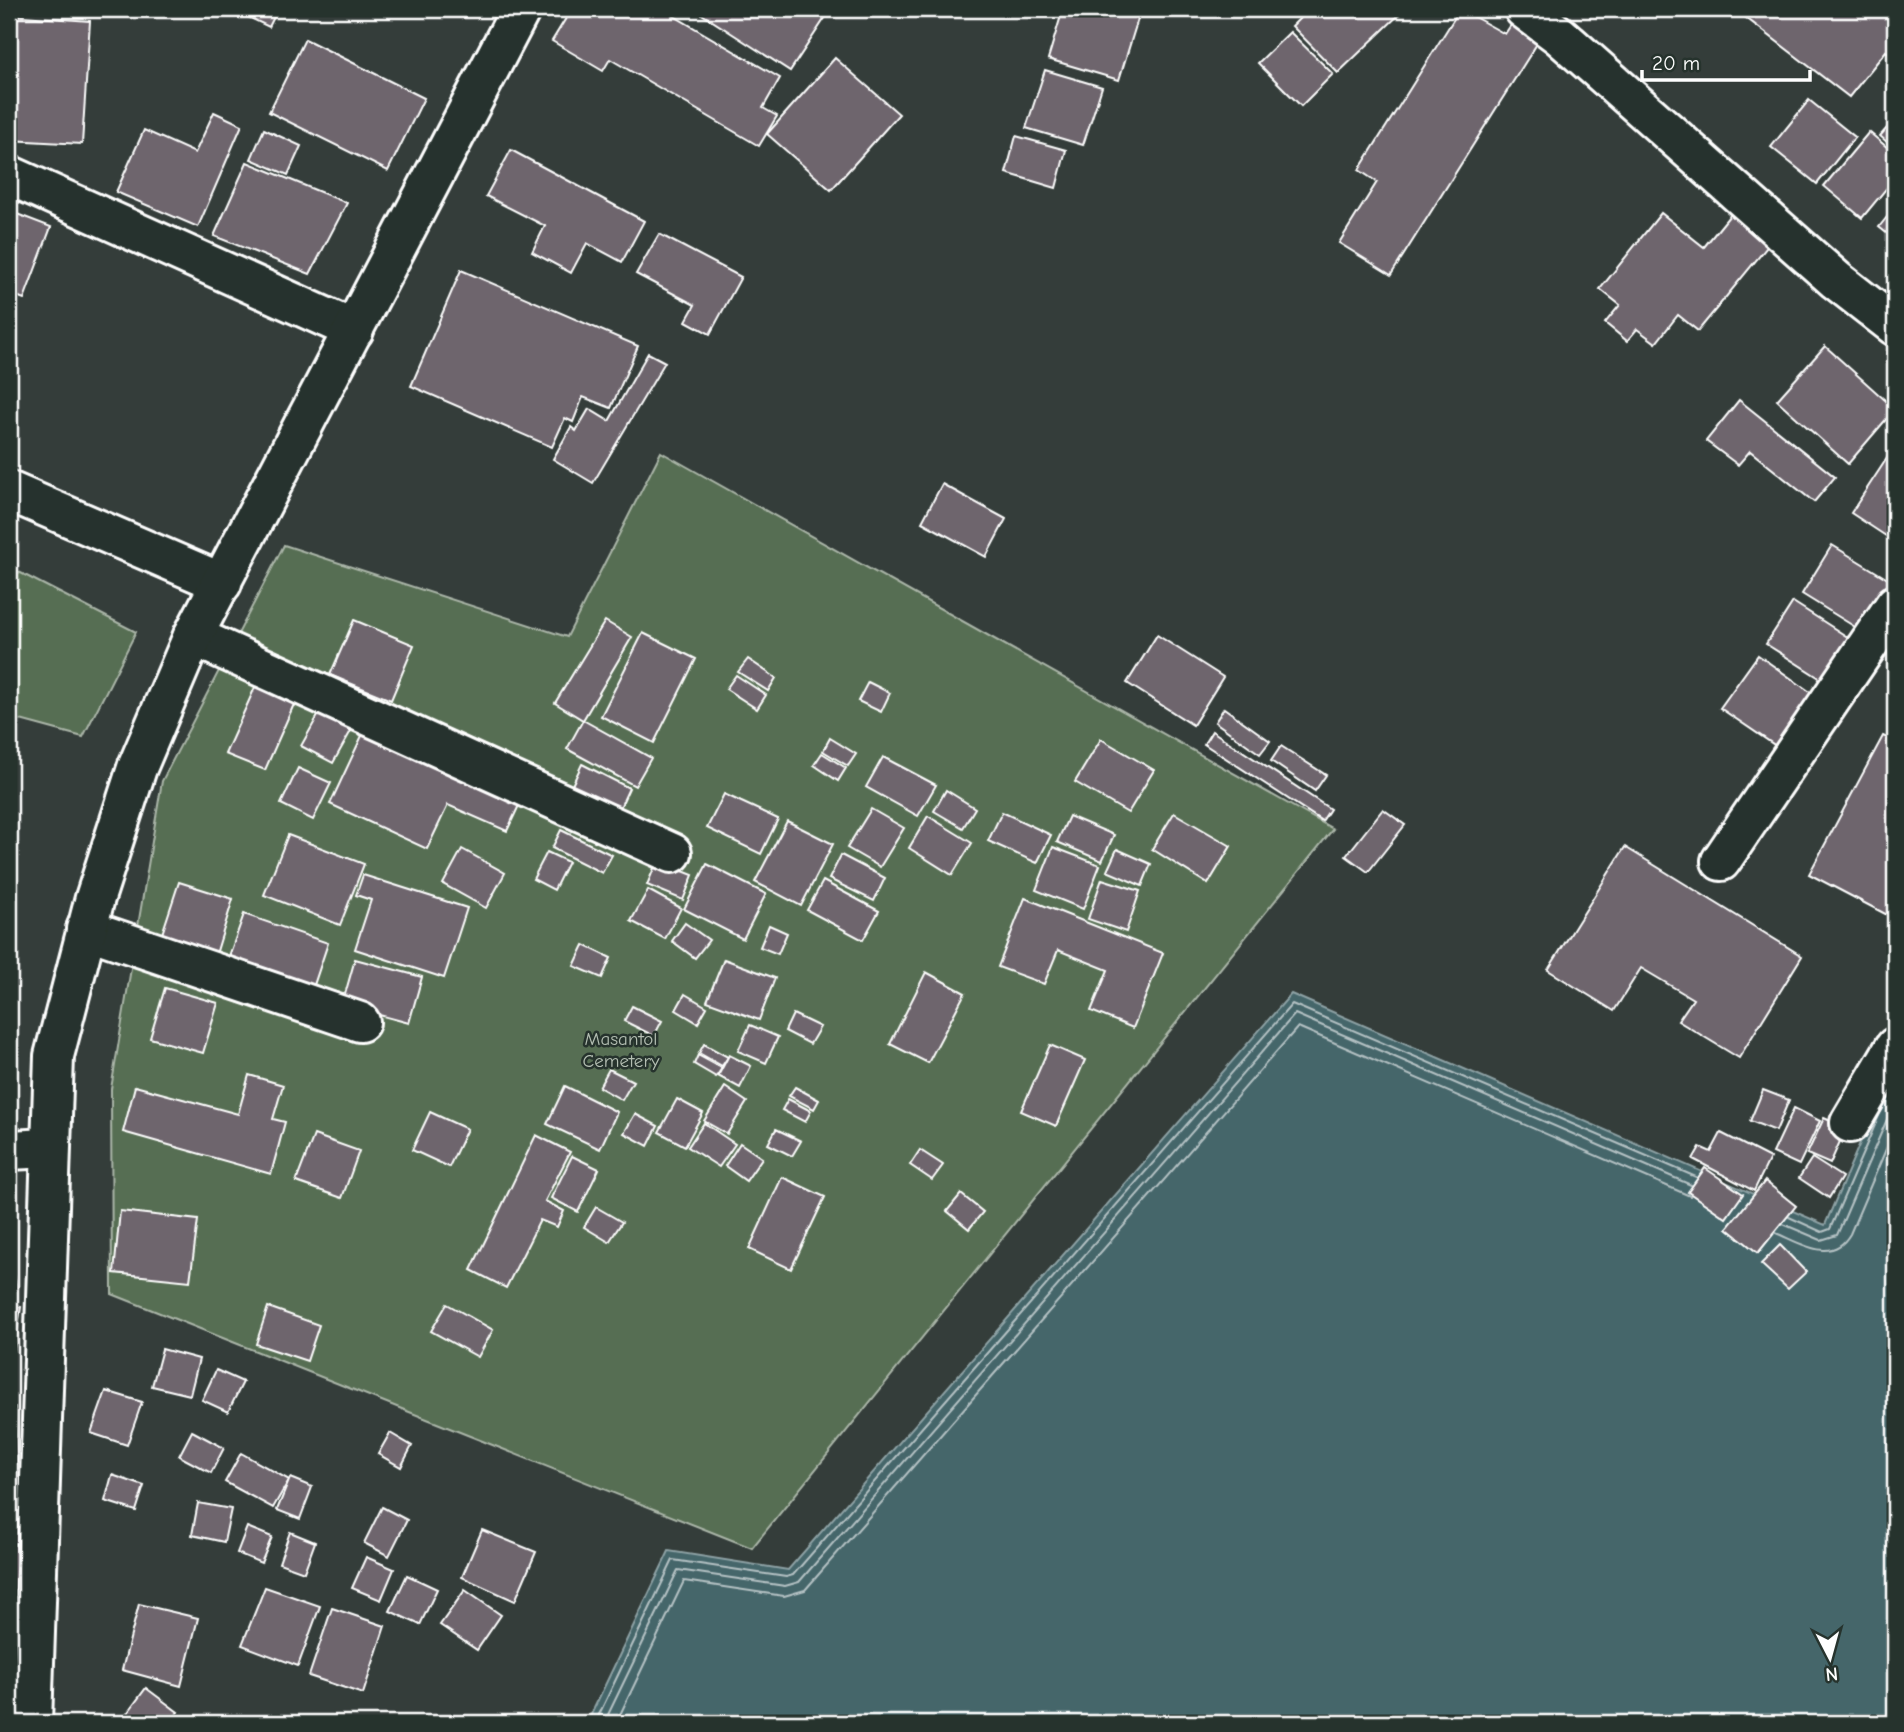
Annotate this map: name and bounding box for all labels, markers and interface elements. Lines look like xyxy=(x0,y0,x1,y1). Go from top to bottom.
scale bar xyxy=(1642,38,1810,82)
text: 20 m xyxy=(1652,51,1700,75)
park label: Masantol Cemetery xyxy=(583,1028,660,1072)
north arrow xyxy=(1796,1624,1866,1694)
text: N xyxy=(1824,1662,1839,1685)

